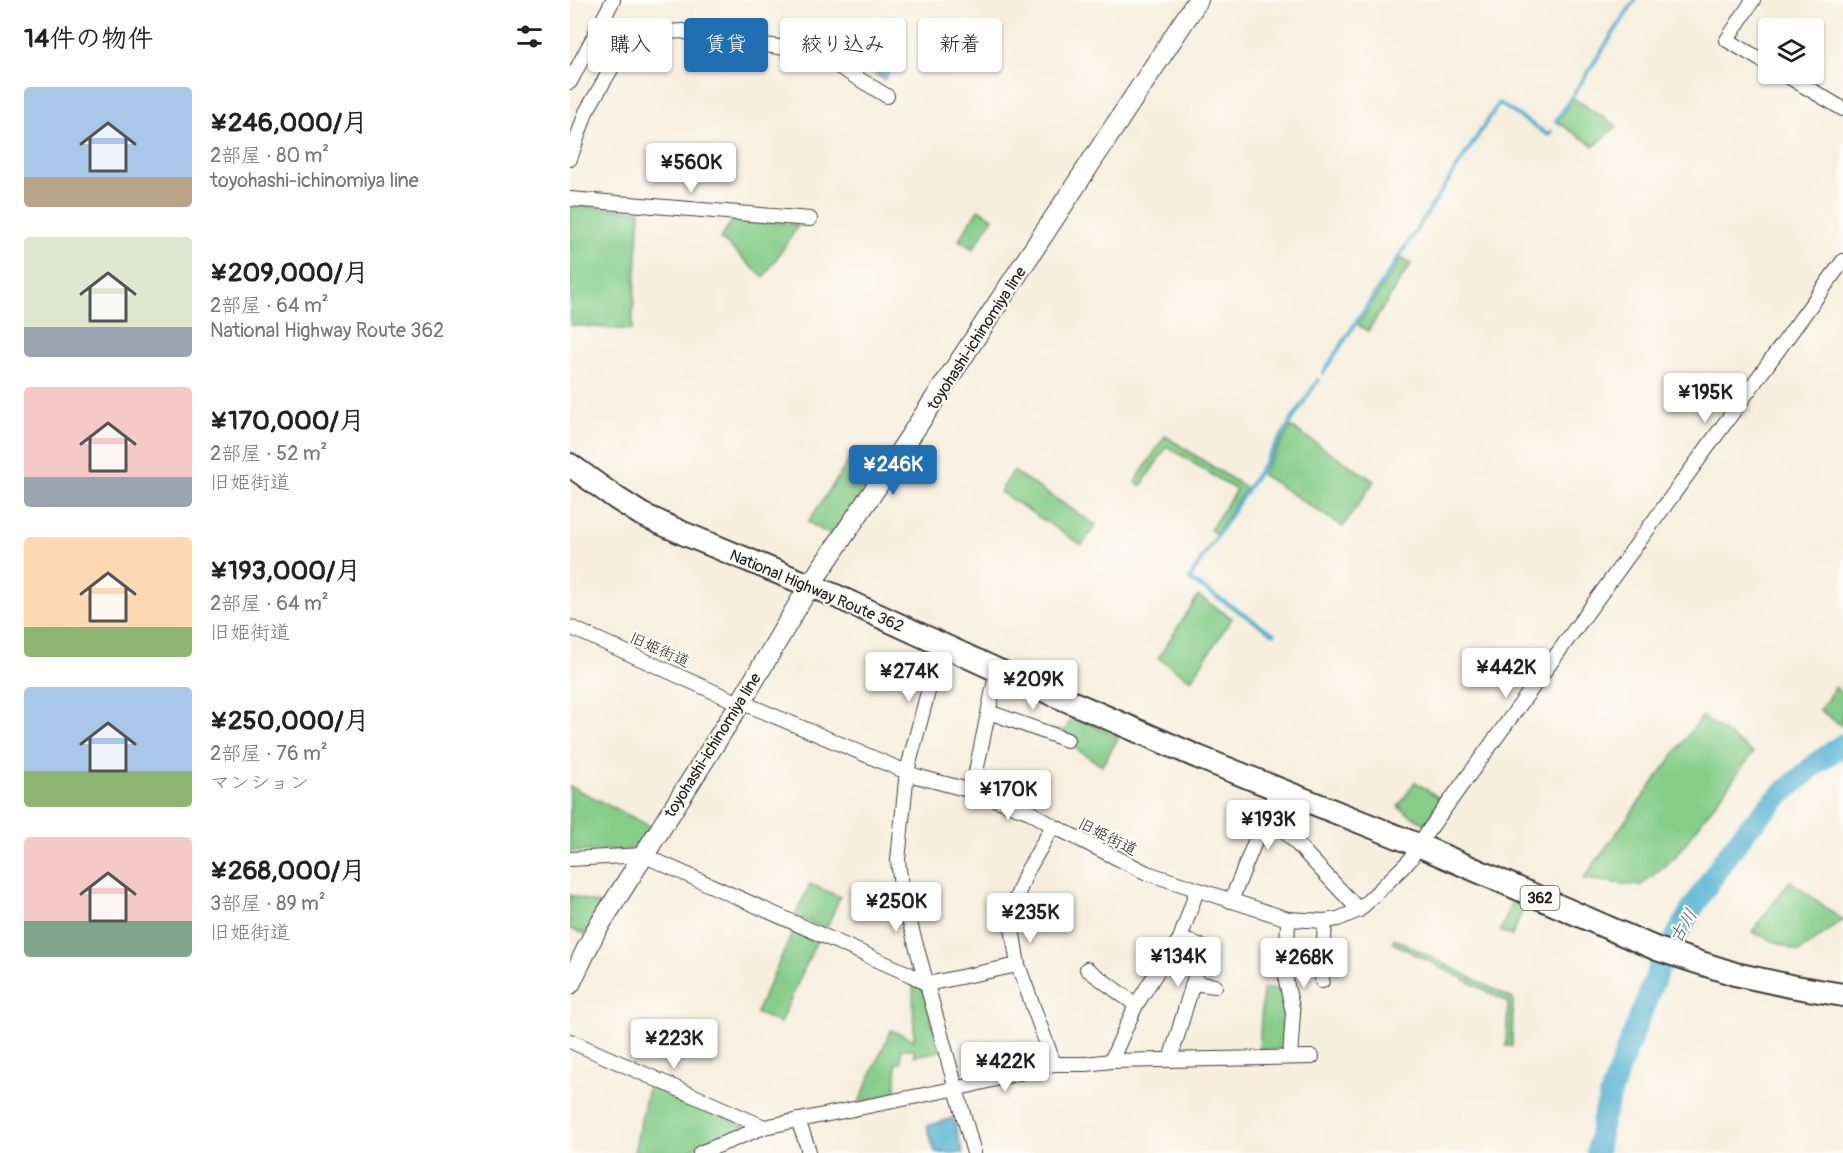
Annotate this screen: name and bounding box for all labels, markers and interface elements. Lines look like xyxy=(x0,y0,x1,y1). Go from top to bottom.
chip: 購入 xyxy=(588,18,672,72)
chip: 賃貸 xyxy=(684,18,768,72)
chip: 絞り込み xyxy=(780,18,906,72)
chip: 新着 xyxy=(918,18,1002,72)
map controls xyxy=(1758,18,1824,84)
button: layers xyxy=(1758,18,1824,84)
icon: filters xyxy=(513,20,546,53)
text: 14件の物件 xyxy=(24,23,153,55)
text: ¥246,000/月 xyxy=(210,107,368,139)
icon: home xyxy=(72,111,144,183)
text: 2部屋 · 80 m² xyxy=(210,143,329,168)
pin: ¥560K xyxy=(649,143,733,194)
text: ¥560K xyxy=(660,150,722,175)
text: toyohashi-ichinomiya line xyxy=(210,168,419,193)
text: ¥209,000/月 xyxy=(210,257,369,289)
icon: home xyxy=(72,261,144,333)
street label: toyohashi-ichinomiya line xyxy=(922,263,1031,415)
text: 2部屋 · 64 m² xyxy=(210,293,329,318)
text: National Highway Route 362 xyxy=(210,318,444,343)
pin: ¥195K xyxy=(1663,373,1747,424)
text: ¥195K xyxy=(1678,380,1732,405)
text: ¥170,000/月 xyxy=(210,405,365,437)
icon: home xyxy=(72,411,144,483)
text: 2部屋 · 52 m² xyxy=(210,441,327,466)
pin: ¥246K xyxy=(851,445,935,496)
text: ¥246K xyxy=(863,452,923,477)
text: 旧姫街道 xyxy=(210,470,290,495)
street label: National Highway Route 362 xyxy=(726,545,907,637)
text: ¥193,000/月 xyxy=(210,555,361,587)
icon: home xyxy=(72,561,144,633)
text: 2部屋 · 64 m² xyxy=(210,591,329,616)
text: 旧姫街道 xyxy=(210,620,290,645)
street label: 旧姫街道 xyxy=(626,628,693,672)
pin: ¥442K xyxy=(1464,648,1548,699)
pin: ¥274K xyxy=(867,652,951,703)
text: ¥442K xyxy=(1476,655,1536,680)
text: ¥274K xyxy=(879,659,939,684)
pin: ¥209K xyxy=(991,660,1075,711)
text: ¥209K xyxy=(1002,667,1064,692)
street label: toyohashi-ichinomiya line xyxy=(660,669,766,822)
text: ¥250,000/月 xyxy=(210,705,370,737)
icon: home xyxy=(72,711,144,783)
text: 2部屋 · 76 m² xyxy=(210,741,327,766)
text: マンション xyxy=(210,770,309,795)
pin: ¥170K xyxy=(966,770,1050,821)
text: ¥170K xyxy=(979,777,1037,802)
pin: ¥193K xyxy=(1226,800,1310,851)
text: ¥193K xyxy=(1240,807,1296,832)
street label: 旧姫街道 xyxy=(1074,813,1141,860)
text: ¥268,000/月 xyxy=(210,855,366,887)
icon: home xyxy=(72,861,144,933)
pin: ¥250K xyxy=(854,882,938,933)
road number: 362 xyxy=(1520,886,1560,910)
text: ¥250K xyxy=(865,889,927,914)
text: 3部屋 · 89 m² xyxy=(210,891,326,916)
pin: ¥235K xyxy=(988,893,1072,944)
text: ¥235K xyxy=(1001,900,1059,925)
water label: 古川 xyxy=(1664,905,1703,948)
text: 旧姫街道 xyxy=(210,920,290,945)
pin: ¥134K xyxy=(1136,937,1220,988)
pin: ¥268K xyxy=(1262,938,1346,989)
text: ¥134K xyxy=(1150,944,1206,969)
text: ¥268K xyxy=(1275,945,1333,970)
pin: ¥223K xyxy=(632,1019,716,1070)
text: ¥223K xyxy=(645,1026,703,1051)
pin: ¥422K xyxy=(963,1042,1047,1093)
text: ¥422K xyxy=(975,1049,1035,1074)

